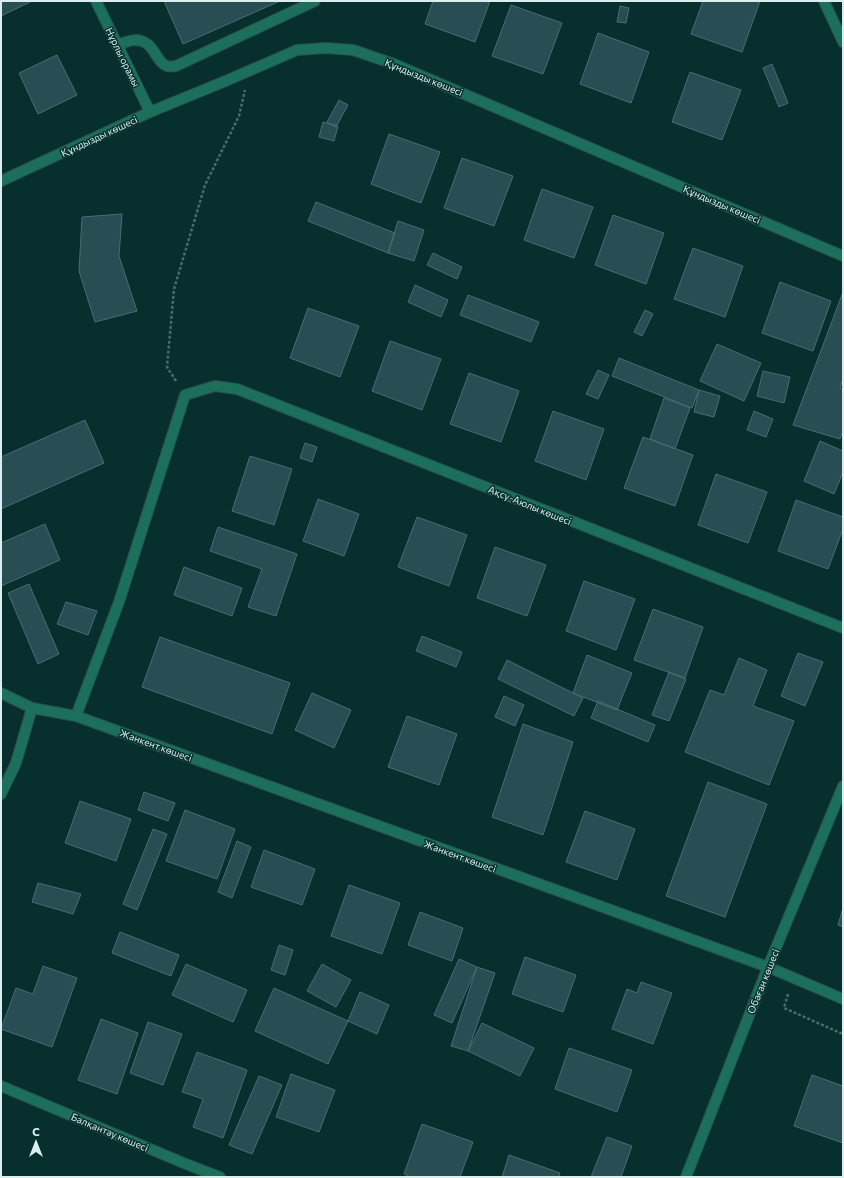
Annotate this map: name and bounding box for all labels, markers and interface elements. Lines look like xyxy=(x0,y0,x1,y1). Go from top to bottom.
street label: Нұрлы орамы xyxy=(103,25,143,89)
street label: Құндызды көшесі xyxy=(383,56,465,98)
street label: Құндызды көшесі xyxy=(59,113,139,159)
street label: Құндызды көшесі xyxy=(681,182,763,226)
street label: Ақсу-Аюлы көшесі xyxy=(487,483,573,527)
street label: Жанкент көшесі xyxy=(118,726,194,764)
street label: Жанкент көшесі xyxy=(422,837,498,875)
street label: Обаған көшесі xyxy=(745,947,781,1015)
street label: Балқантау көшесі xyxy=(70,1110,150,1154)
north arrow xyxy=(16,1122,56,1162)
text: С xyxy=(32,1125,40,1138)

